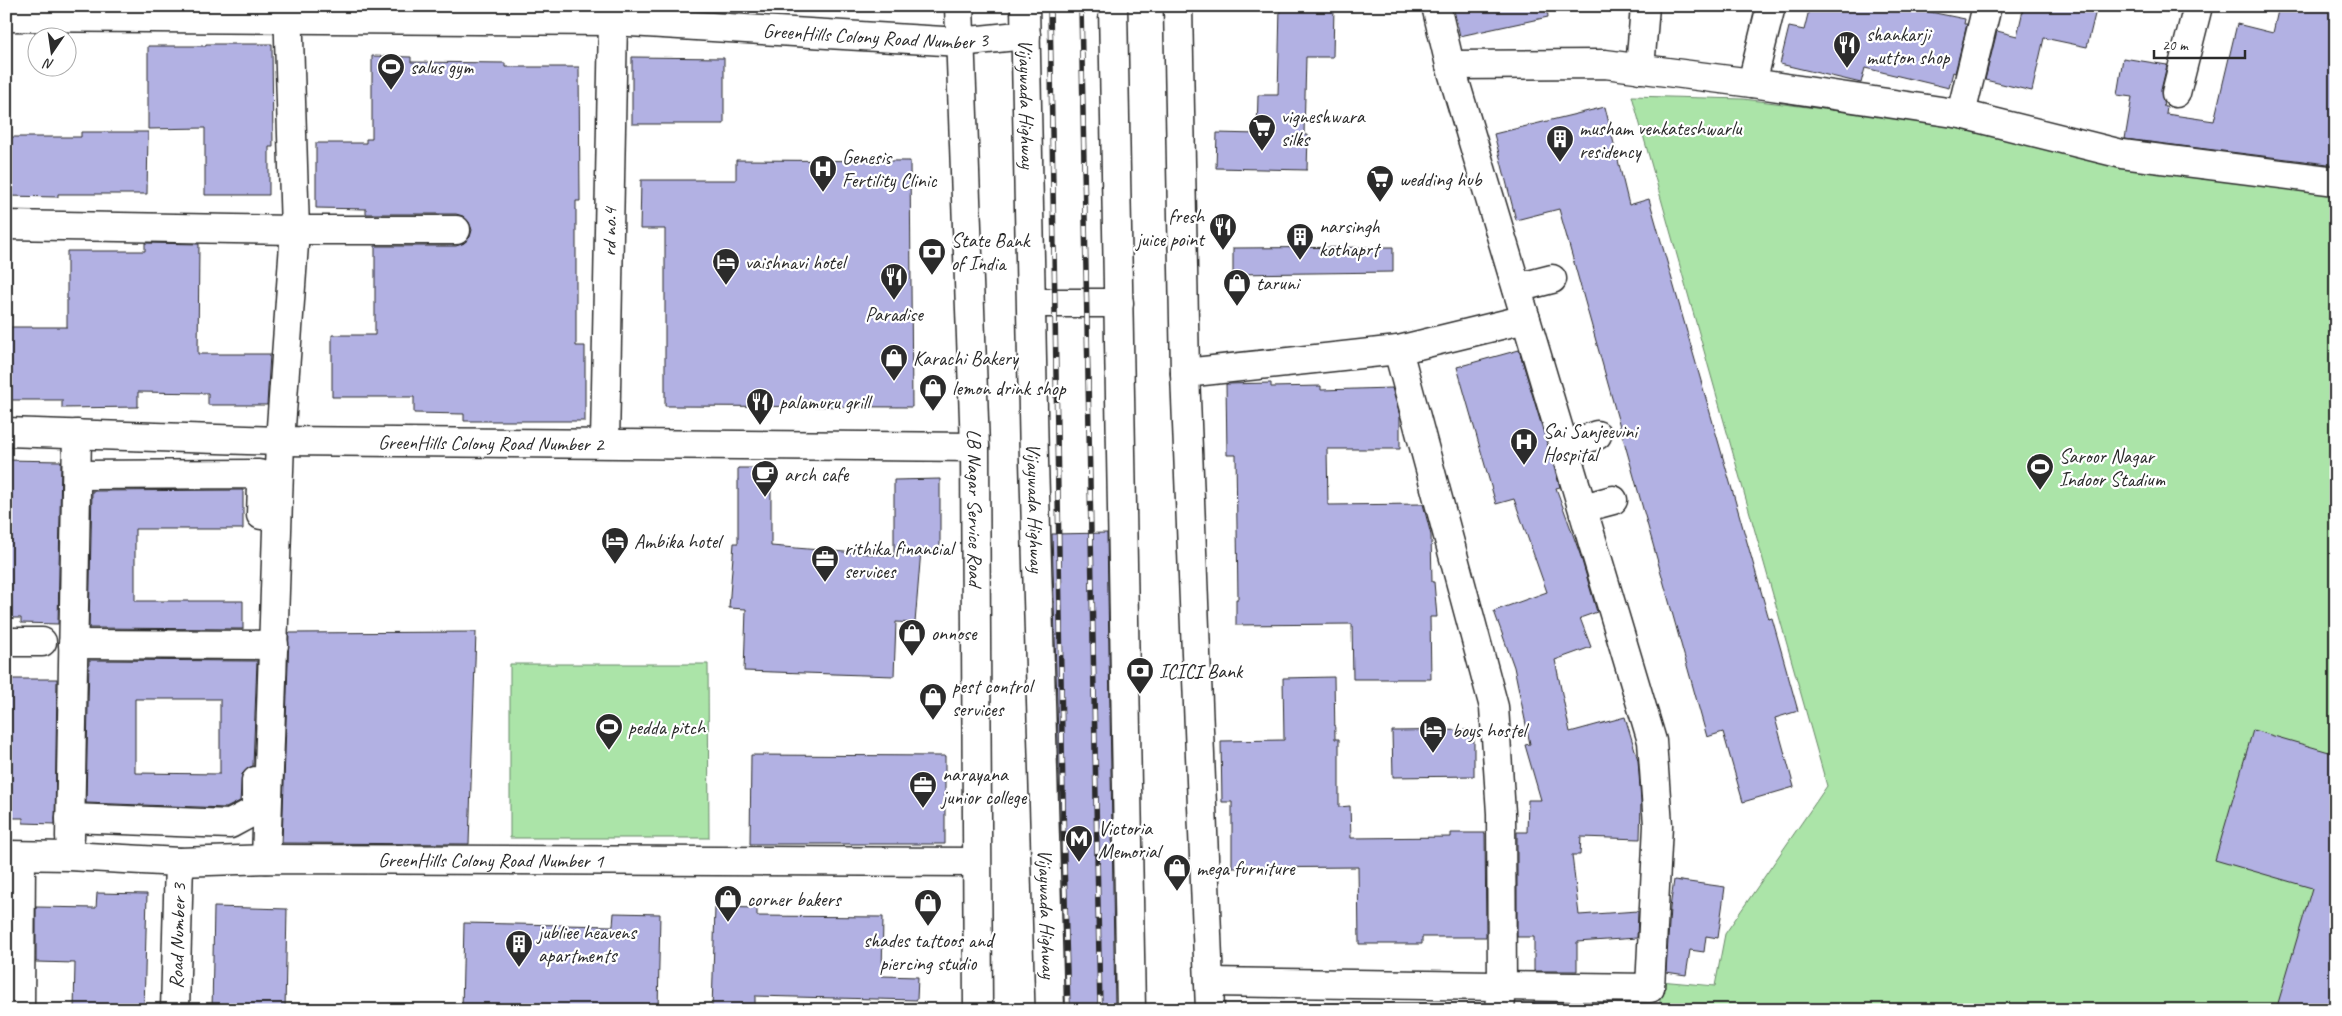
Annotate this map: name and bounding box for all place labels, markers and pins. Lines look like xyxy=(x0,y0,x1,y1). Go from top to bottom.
place label: shankarji mutton shop xyxy=(1866,22,1951,70)
restaurant icon: shankarji mutton shop xyxy=(1832,30,1862,69)
sports icon: salus gym xyxy=(376,52,406,91)
place label: salus gym xyxy=(410,55,474,80)
place label: vigneshwara silks xyxy=(1281,104,1366,152)
supermarket icon: vigneshwara silks xyxy=(1247,113,1277,152)
place label: musham venkateshwarlu residency xyxy=(1579,116,1743,164)
building icon: musham venkateshwarlu residency xyxy=(1545,124,1575,163)
place label: Genesis Fertility Clinic xyxy=(842,145,938,193)
hospital icon: Genesis Fertility Clinic xyxy=(808,154,838,193)
supermarket icon: wedding hub xyxy=(1365,164,1395,203)
place label: wedding hub xyxy=(1399,167,1483,192)
place label: fresh juice point xyxy=(1135,204,1206,252)
restaurant icon: fresh juice point xyxy=(1208,212,1238,251)
place label: narsingh kothaprt xyxy=(1319,214,1382,262)
building icon: narsingh kothaprt xyxy=(1285,222,1315,261)
place label: State Bank of India xyxy=(951,228,1031,276)
bank icon: State Bank of India xyxy=(917,237,947,276)
hotel icon: vaishnavi hotel xyxy=(711,247,741,286)
place label: vaishnavi hotel xyxy=(745,250,848,275)
restaurant icon: Paradise xyxy=(879,262,909,301)
shop icon: taruni xyxy=(1222,268,1252,307)
place label: taruni xyxy=(1256,271,1301,296)
place label: Paradise xyxy=(865,302,924,327)
shop icon: Karachi Bakery xyxy=(879,343,909,382)
place label: Karachi Bakery xyxy=(913,346,1020,371)
shop icon: lemon drink shop xyxy=(918,373,948,412)
place label: lemon drink shop xyxy=(952,376,1067,401)
restaurant icon: palamuru grill xyxy=(745,387,775,426)
place label: palamuru grill xyxy=(779,390,873,415)
place label: Sai Sanjeevini Hospital xyxy=(1543,419,1639,467)
hospital icon: Sai Sanjeevini Hospital xyxy=(1509,427,1539,466)
place label: Saroor Nagar Indoor Stadium xyxy=(2059,444,2166,492)
sports icon: Saroor Nagar Indoor Stadium xyxy=(2025,452,2055,491)
cafe icon: arch cafe xyxy=(750,459,780,498)
place label: arch cafe xyxy=(784,462,850,487)
hotel icon: Ambika hotel xyxy=(600,526,630,565)
place label: Ambika hotel xyxy=(634,529,724,554)
place label: rithika financial services xyxy=(844,536,957,584)
office icon: rithika financial services xyxy=(810,544,840,583)
shop icon: onnose xyxy=(897,618,927,657)
place label: onnose xyxy=(931,621,978,646)
bank icon: ICICI Bank xyxy=(1125,656,1155,695)
place label: ICICI Bank xyxy=(1159,659,1244,684)
place label: pest control services xyxy=(952,674,1035,722)
shop icon: pest control services xyxy=(918,682,948,721)
sports icon: pedda pitch xyxy=(594,712,624,751)
place label: pedda pitch xyxy=(628,715,707,740)
hotel icon: boys hostel xyxy=(1418,715,1448,754)
place label: boys hostel xyxy=(1452,718,1530,743)
place label: narayana junior college xyxy=(940,762,1028,810)
office icon: narayana junior college xyxy=(908,770,938,809)
place label: Victoria Memorial xyxy=(1098,816,1164,864)
metro station icon: Victoria Memorial xyxy=(1064,824,1094,863)
shop icon: mega furniture xyxy=(1162,853,1192,892)
place label: mega furniture xyxy=(1196,856,1296,881)
shop icon: corner bakers xyxy=(713,884,743,923)
place label: corner bakers xyxy=(747,887,843,912)
shop icon: shades tattoos and piercing studio xyxy=(913,888,943,927)
place label: jubliee heavens apartments xyxy=(536,920,638,968)
place label: shades tattoos and piercing studio xyxy=(863,928,996,976)
building icon: jubliee heavens apartments xyxy=(504,929,534,968)

